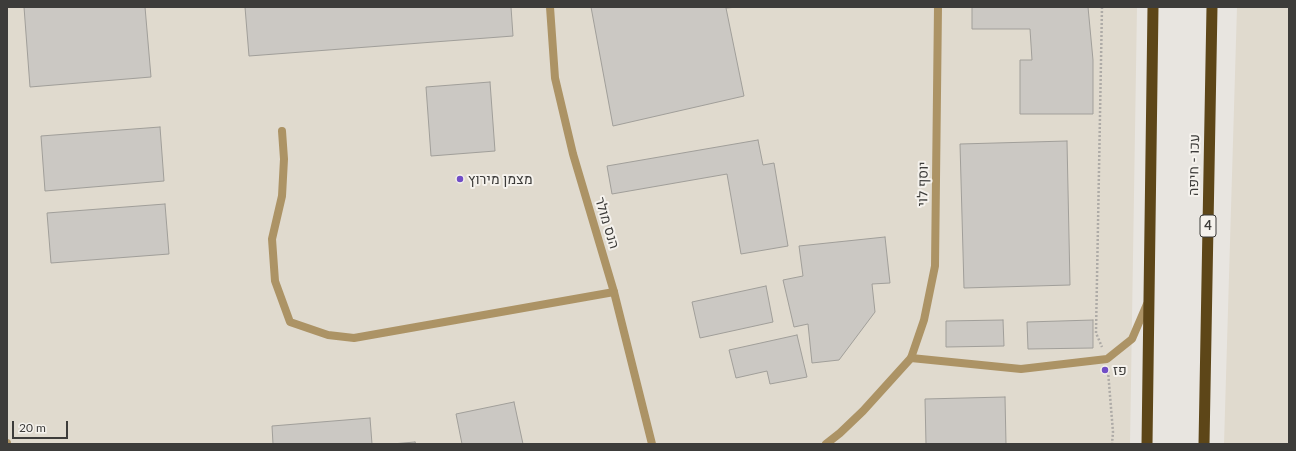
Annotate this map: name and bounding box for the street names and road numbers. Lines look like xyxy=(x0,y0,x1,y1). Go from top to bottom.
street label: עכו - חיפה xyxy=(1185,134,1203,196)
street label: יוסף לוי xyxy=(914,162,932,206)
street label: הנס מולר xyxy=(591,195,623,251)
road number: 4 xyxy=(1200,215,1216,237)

